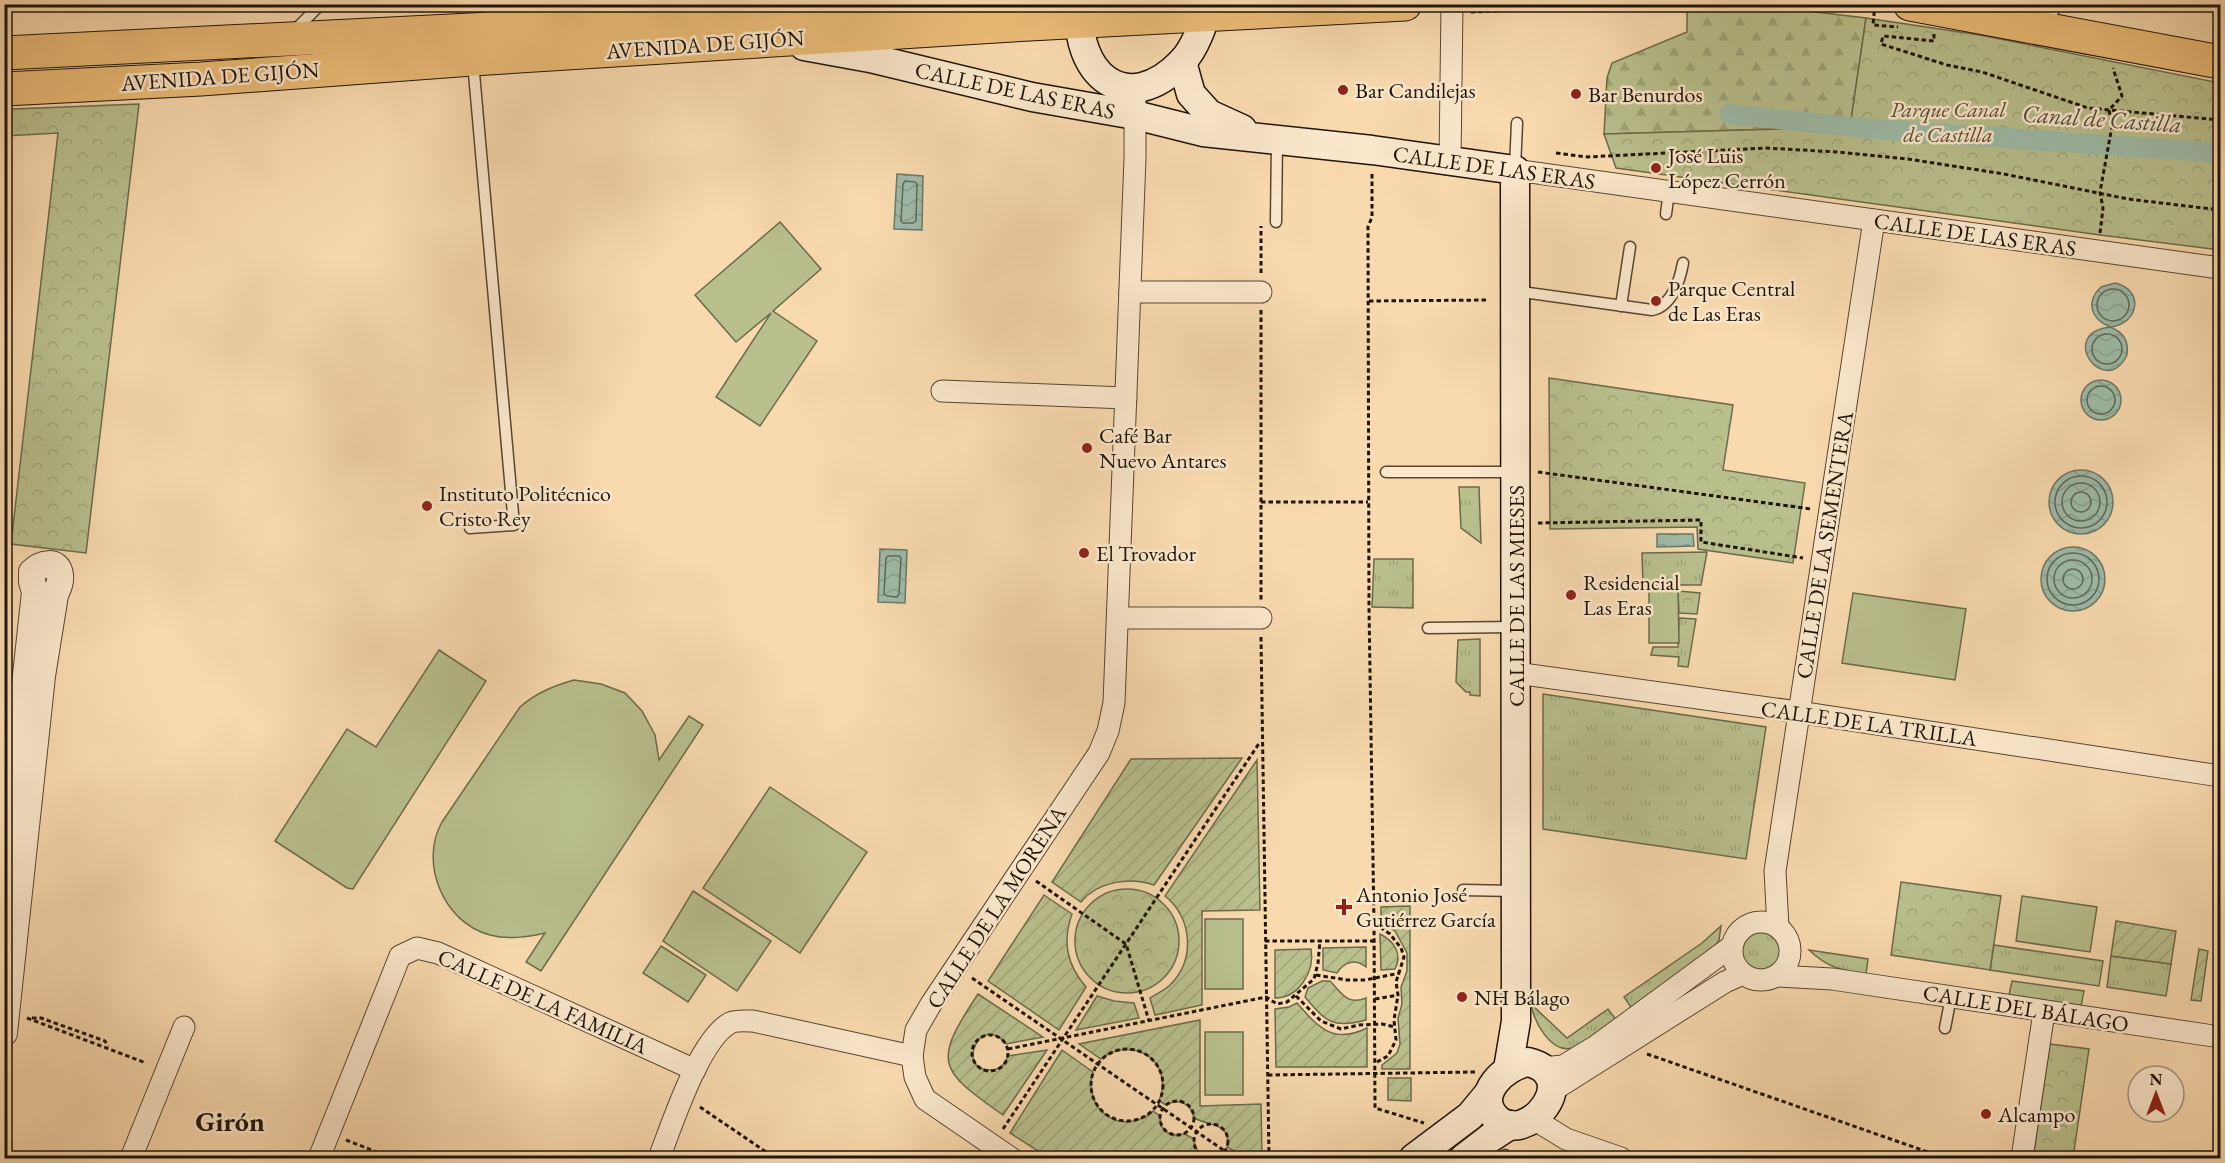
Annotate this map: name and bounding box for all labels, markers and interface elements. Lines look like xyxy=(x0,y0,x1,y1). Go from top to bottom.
street label: AVENIDA DE GIJÓN xyxy=(604,23,806,66)
street label: AVENIDA DE GIJÓN xyxy=(119,55,321,98)
street label: CALLE DE LAS ERAS xyxy=(912,55,1118,126)
place label: Bar Candilejas xyxy=(1355,76,1476,105)
place label: Bar Benurdos xyxy=(1588,80,1703,109)
marker: Bar Candilejas xyxy=(1336,83,1350,97)
marker: Bar Benurdos xyxy=(1569,87,1583,101)
park label: Parque Canal de Castilla xyxy=(1890,95,2007,149)
water label: Canal de Castilla xyxy=(2021,97,2183,140)
street label: CALLE DE LAS ERAS xyxy=(1391,139,1597,196)
place label: José Luis López Cerrón xyxy=(1666,141,1786,195)
marker: José Luis López Cerrón xyxy=(1649,161,1663,175)
street label: CALLE DE LAS ERAS xyxy=(1872,206,2078,263)
place label: Parque Central de Las Eras xyxy=(1668,274,1795,328)
marker: Parque Central de Las Eras xyxy=(1649,294,1663,308)
street label: CALLE DE LA SEMENTERA xyxy=(1789,408,1860,681)
place label: Café Bar Nuevo Antares xyxy=(1099,421,1227,475)
marker: Café Bar Nuevo Antares xyxy=(1080,441,1094,455)
place label: Instituto Politécnico Cristo Rey xyxy=(439,479,611,533)
street label: CALLE DE LAS MIESES xyxy=(1502,485,1531,707)
marker: Instituto Politécnico Cristo Rey xyxy=(420,499,434,513)
place label: El Trovador xyxy=(1096,539,1197,568)
marker: El Trovador xyxy=(1077,546,1091,560)
place label: Residencial Las Eras xyxy=(1583,568,1680,622)
marker: Residencial Las Eras xyxy=(1564,588,1578,602)
street label: CALLE DE LA TRILLA xyxy=(1759,694,1980,753)
street label: CALLE DE LA MORENA xyxy=(920,800,1073,1014)
place label: Antonio José Gutiérrez García xyxy=(1355,880,1496,934)
marker: Antonio José Gutiérrez García xyxy=(1337,900,1351,914)
street label: CALLE DE LA FAMILIA xyxy=(433,942,653,1061)
street label: CALLE DEL BÁLAGO xyxy=(1921,978,2131,1039)
place label: NH Bálago xyxy=(1474,983,1570,1012)
marker: NH Bálago xyxy=(1455,990,1469,1004)
north arrow xyxy=(2126,1064,2186,1124)
text: N xyxy=(2150,1069,2163,1090)
place label: Alcampo xyxy=(1997,1100,2075,1129)
district label: Girón xyxy=(195,1103,265,1139)
marker: Alcampo xyxy=(1979,1107,1993,1121)

